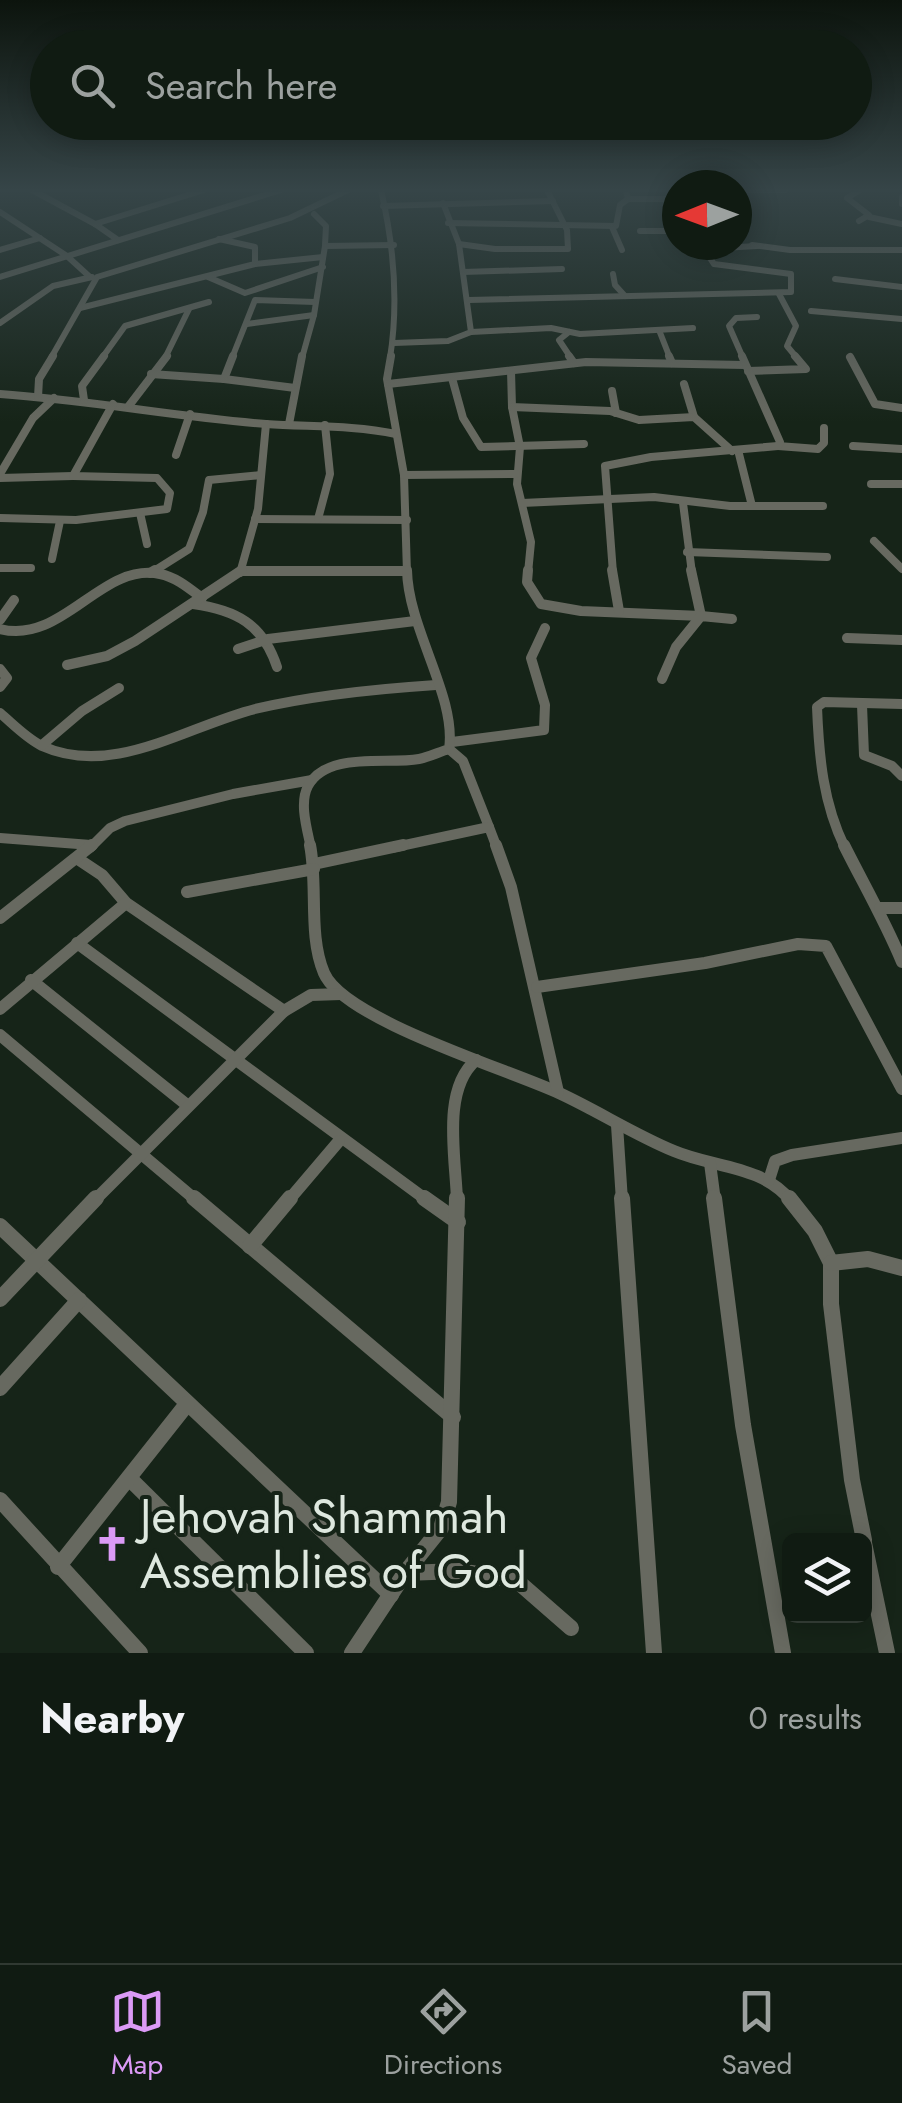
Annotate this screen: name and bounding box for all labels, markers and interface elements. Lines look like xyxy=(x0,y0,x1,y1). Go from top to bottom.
search box xyxy=(30,30,872,140)
icon: search xyxy=(65,58,120,113)
text: Search here xyxy=(145,58,337,113)
north arrow xyxy=(662,170,752,260)
place label: Jehovah Shammah Assemblies of God xyxy=(134,1482,527,1606)
church icon: Jehovah Shammah Assemblies of God xyxy=(93,1525,131,1563)
map controls xyxy=(782,1533,872,1623)
button: layers xyxy=(782,1533,872,1623)
text: Nearby xyxy=(40,1688,184,1749)
text: 0 results xyxy=(749,1695,862,1741)
tab: Map xyxy=(110,1984,165,2085)
tab: Directions xyxy=(384,1984,502,2085)
tab: Saved xyxy=(721,1984,792,2085)

